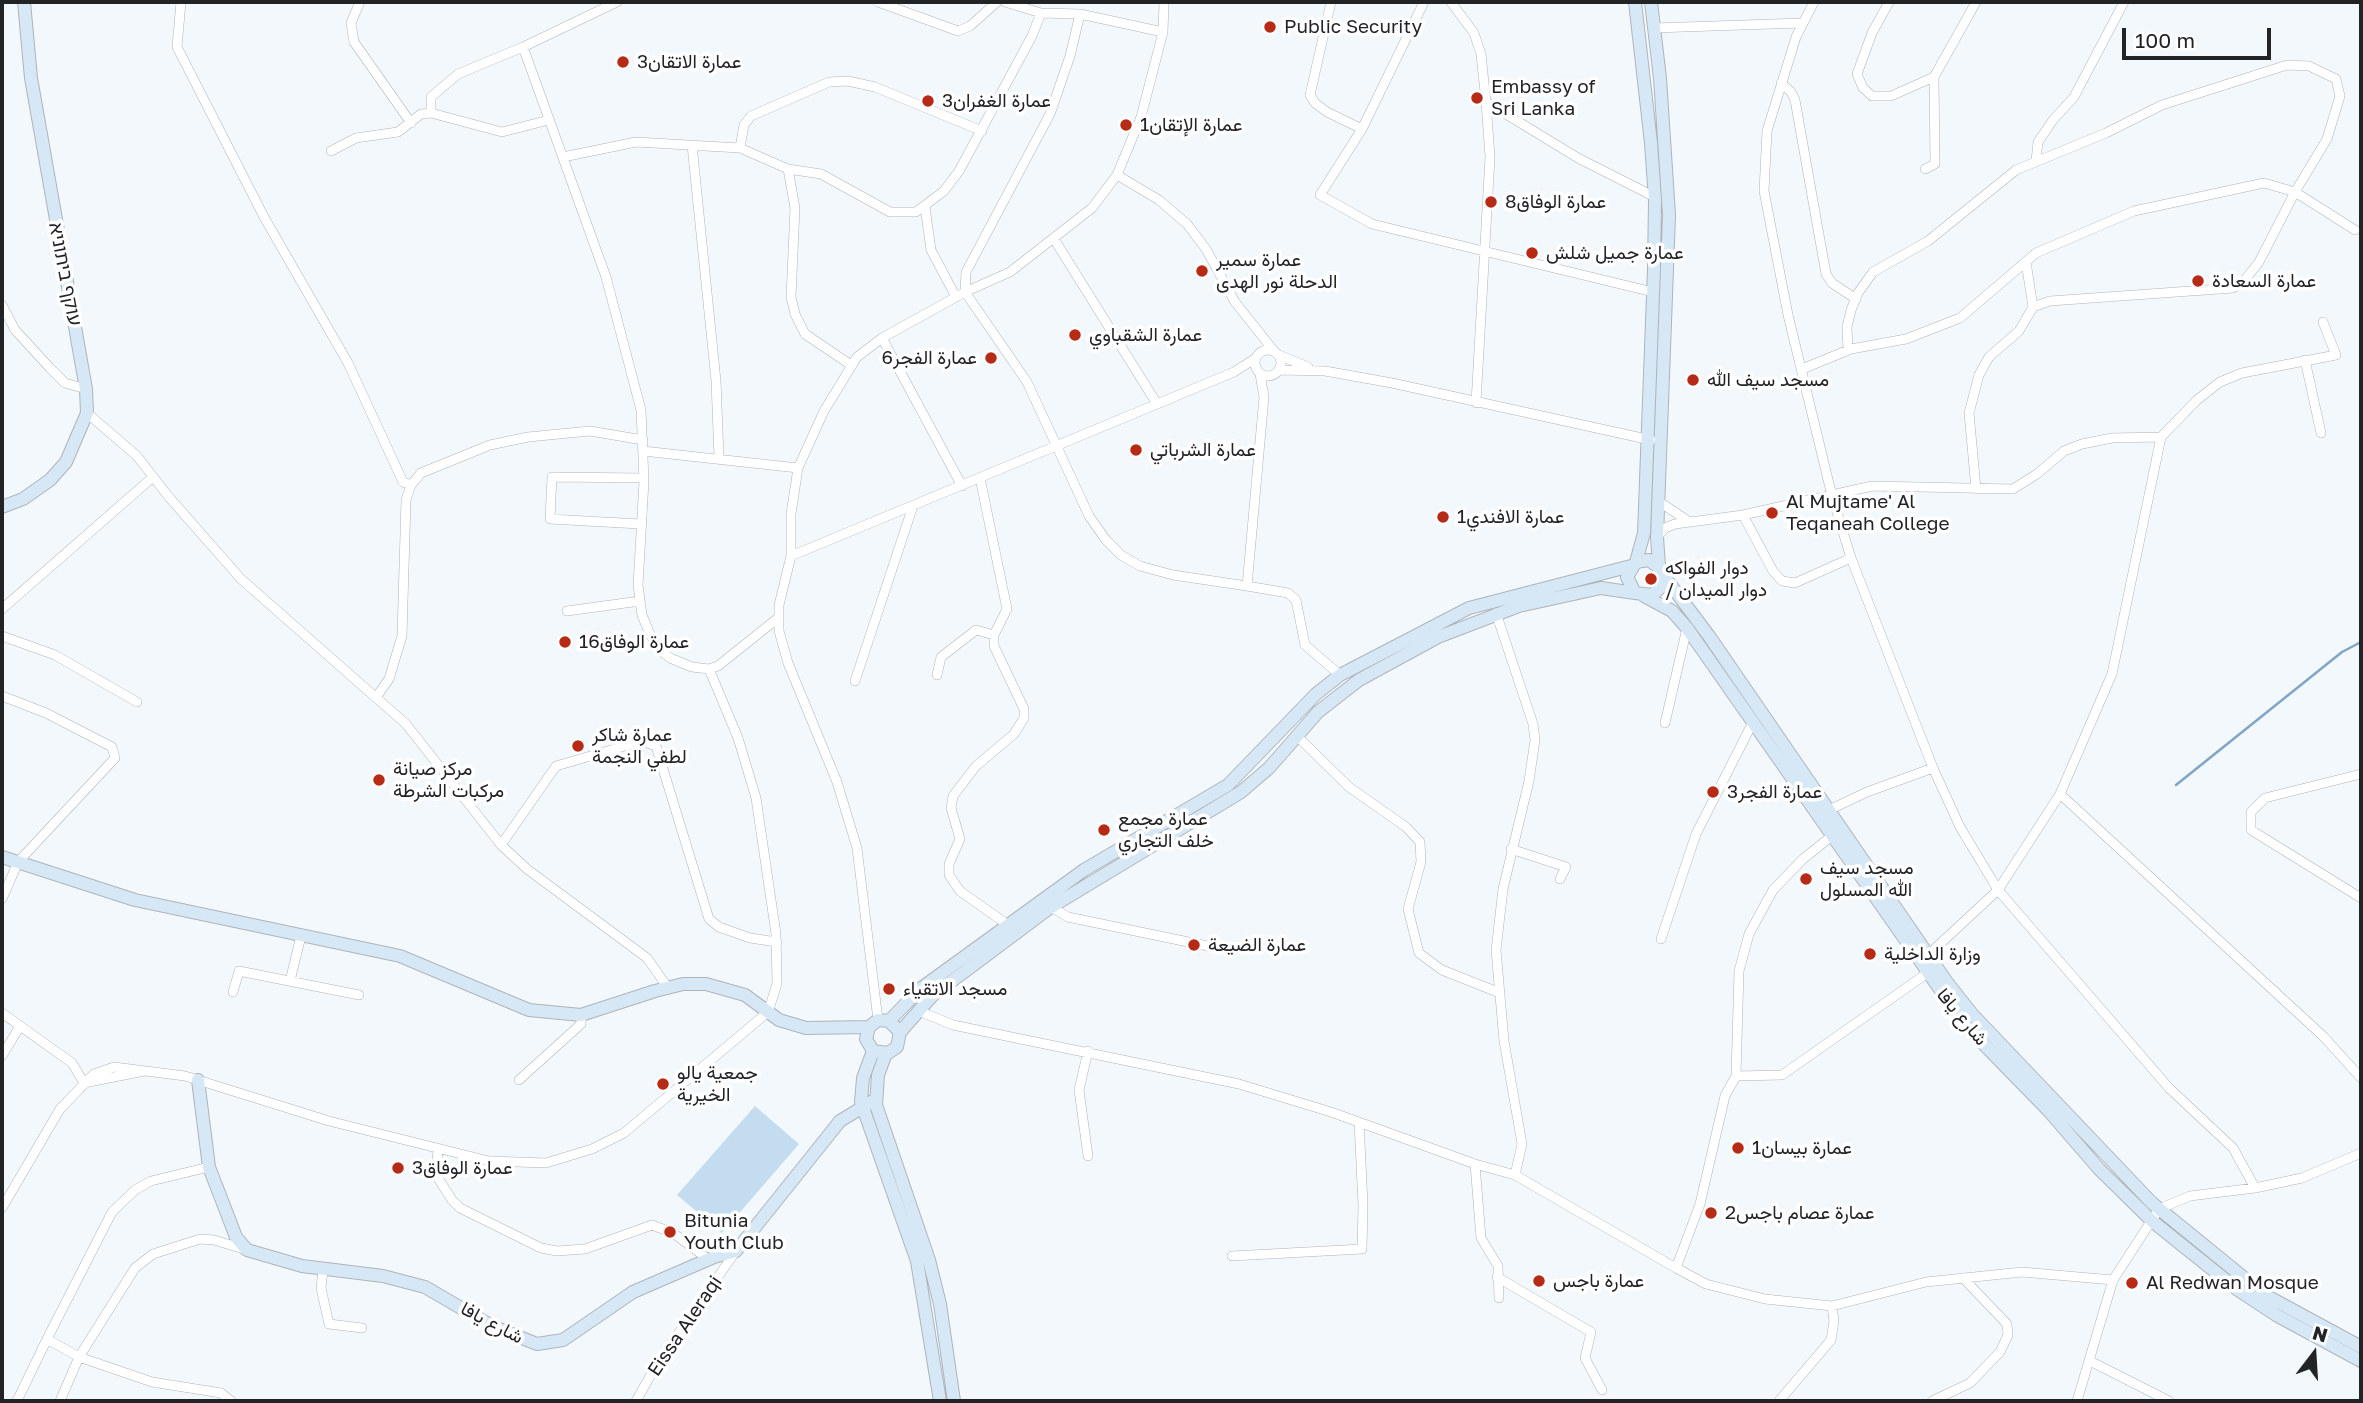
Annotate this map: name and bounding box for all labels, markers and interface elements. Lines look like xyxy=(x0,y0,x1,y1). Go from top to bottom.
scale bar xyxy=(2125,14,2274,58)
place label: Public Security xyxy=(1284,16,1422,38)
marker: Public Security xyxy=(1262,19,1278,35)
text: 100 m xyxy=(2135,27,2195,53)
place label: عمارة الاتقان3 xyxy=(637,51,741,73)
marker: عمارة الاتقان3 xyxy=(615,54,631,70)
place label: Embassy of Sri Lanka xyxy=(1491,76,1595,120)
place label: عمارة الغفران3 xyxy=(942,90,1051,112)
marker: Embassy of Sri Lanka xyxy=(1469,90,1485,106)
marker: عمارة الغفران3 xyxy=(920,93,936,109)
place label: عمارة الإتقان1 xyxy=(1140,114,1242,136)
marker: عمارة الإتقان1 xyxy=(1118,117,1134,133)
place label: عمارة الوفاق8 xyxy=(1505,191,1606,213)
marker: عمارة الوفاق8 xyxy=(1483,194,1499,210)
street label: עוקף ביתוניא xyxy=(44,220,86,328)
place label: عمارة جميل شلش xyxy=(1546,242,1684,264)
marker: عمارة جميل شلش xyxy=(1524,245,1540,261)
place label: عمارة سمير الدحلة نور الهدى xyxy=(1216,249,1337,293)
marker: عمارة سمير الدحلة نور الهدى xyxy=(1194,263,1210,279)
place label: عمارة السعادة xyxy=(2212,270,2316,292)
marker: عمارة السعادة xyxy=(2190,273,2206,289)
place label: عمارة الشقباوي xyxy=(1089,324,1202,346)
marker: عمارة الشقباوي xyxy=(1067,327,1083,343)
place label: عمارة الفجر6 xyxy=(881,347,977,369)
marker: عمارة الفجر6 xyxy=(983,350,999,366)
place label: مسجد سيف الله xyxy=(1707,369,1829,391)
marker: مسجد سيف الله xyxy=(1685,372,1701,388)
place label: عمارة الشرباتي xyxy=(1150,439,1256,461)
marker: عمارة الشرباتي xyxy=(1128,442,1144,458)
place label: Al Mujtame' Al Teqaneah College xyxy=(1786,491,1949,535)
marker: Al Mujtame' Al Teqaneah College xyxy=(1764,505,1780,521)
place label: عمارة الافندي1 xyxy=(1457,506,1564,528)
marker: عمارة الافندي1 xyxy=(1435,509,1451,525)
place label: دوار الفواكه / دوار الميدان xyxy=(1665,557,1767,601)
marker: دوار الفواكه / دوار الميدان xyxy=(1643,571,1659,587)
place label: عمارة الوفاق16 xyxy=(579,631,689,653)
marker: عمارة الوفاق16 xyxy=(557,634,573,650)
place label: عمارة شاكر لطفي النجمة xyxy=(592,724,687,768)
marker: عمارة شاكر لطفي النجمة xyxy=(570,738,586,754)
place label: مركز صيانة مركبات الشرطة xyxy=(393,758,504,802)
marker: مركز صيانة مركبات الشرطة xyxy=(371,772,387,788)
place label: عمارة الفجر3 xyxy=(1727,781,1822,803)
marker: عمارة الفجر3 xyxy=(1705,784,1721,800)
place label: عمارة مجمع خلف التجاري xyxy=(1118,808,1214,852)
marker: عمارة مجمع خلف التجاري xyxy=(1096,822,1112,838)
place label: مسجد سيف الله المسلول xyxy=(1820,857,1914,901)
marker: مسجد سيف الله المسلول xyxy=(1798,871,1814,887)
place label: عمارة الضيعة xyxy=(1208,934,1306,956)
marker: عمارة الضيعة xyxy=(1186,937,1202,953)
place label: وزارة الداخلية xyxy=(1884,943,1981,965)
marker: وزارة الداخلية xyxy=(1862,946,1878,962)
place label: مسجد الاتقياء xyxy=(903,978,1007,1000)
marker: مسجد الاتقياء xyxy=(881,981,897,997)
street label: شارع يافا xyxy=(1932,984,1992,1050)
place label: جمعية يالو الخيرية xyxy=(677,1062,758,1106)
marker: جمعية يالو الخيرية xyxy=(655,1076,671,1092)
place label: عمارة بيسان1 xyxy=(1752,1137,1852,1159)
marker: عمارة بيسان1 xyxy=(1730,1140,1746,1156)
place label: عمارة الوفاق3 xyxy=(412,1157,513,1179)
marker: عمارة الوفاق3 xyxy=(390,1160,406,1176)
place label: عمارة عصام باجس2 xyxy=(1725,1202,1874,1224)
marker: عمارة عصام باجس2 xyxy=(1703,1205,1719,1221)
place label: Bitunia Youth Club xyxy=(684,1210,784,1254)
marker: Bitunia Youth Club xyxy=(662,1224,678,1240)
place label: عمارة باجس xyxy=(1553,1270,1644,1292)
street label: Eissa Aleraqi xyxy=(643,1271,727,1381)
place label: Al Redwan Mosque xyxy=(2146,1272,2319,1294)
marker: عمارة باجس xyxy=(1531,1273,1547,1289)
marker: Al Redwan Mosque xyxy=(2124,1275,2140,1291)
street label: شارع يافا xyxy=(457,1297,527,1349)
north arrow xyxy=(2279,1319,2349,1389)
text: N xyxy=(2310,1320,2331,1347)

